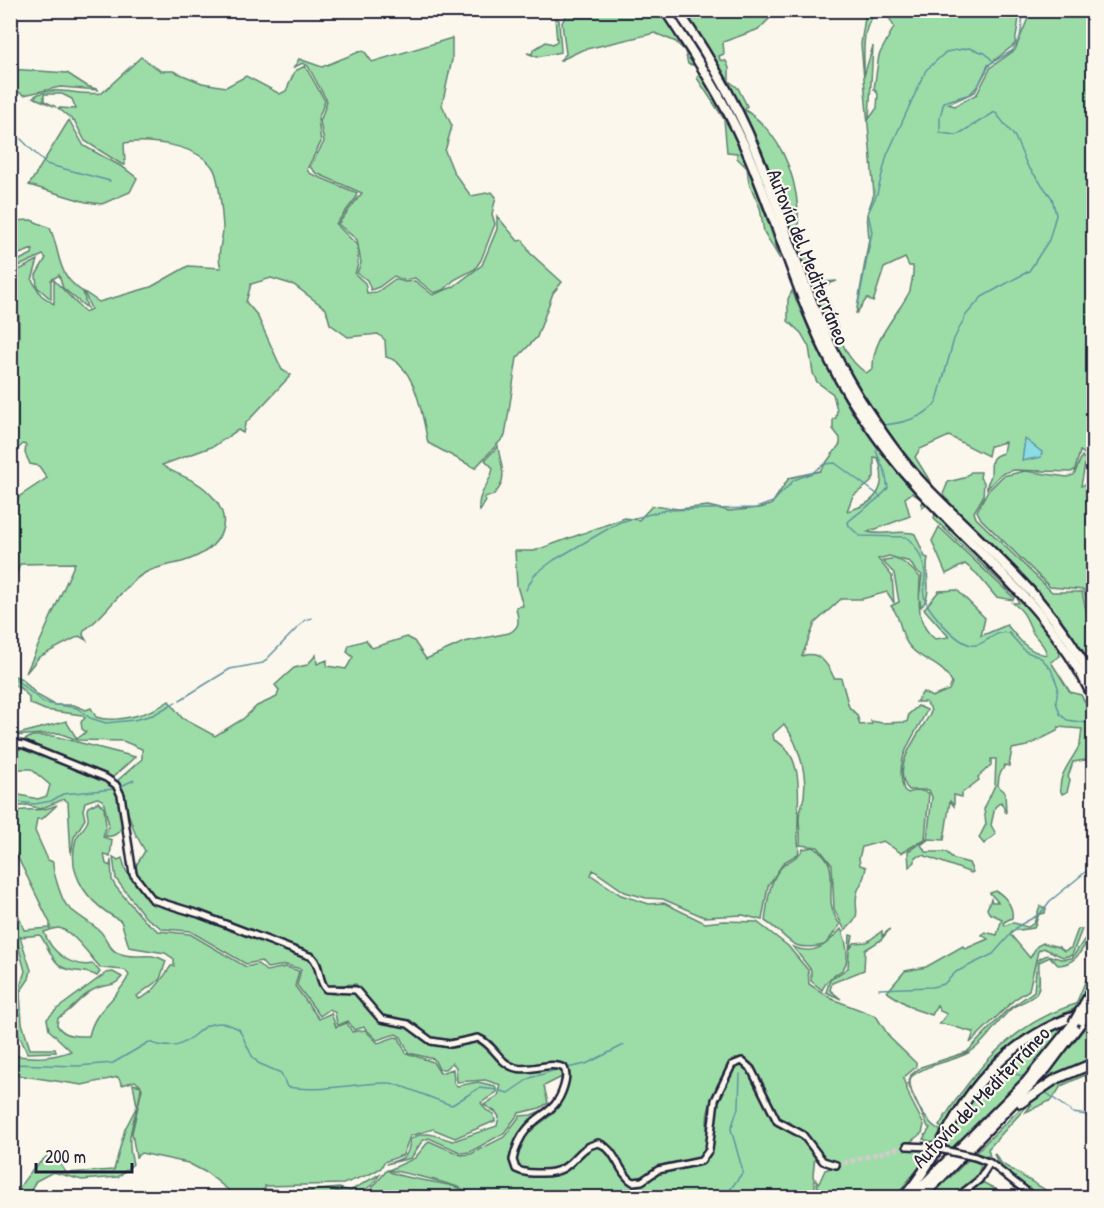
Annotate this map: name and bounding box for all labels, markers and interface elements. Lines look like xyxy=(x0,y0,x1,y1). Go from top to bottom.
street label: Autovía del Mediterráneo xyxy=(760,164,857,349)
street label: Autovía del Mediterráneo xyxy=(905,1019,1056,1174)
scale bar xyxy=(36,1136,132,1174)
text: 200 m xyxy=(45,1144,86,1169)

